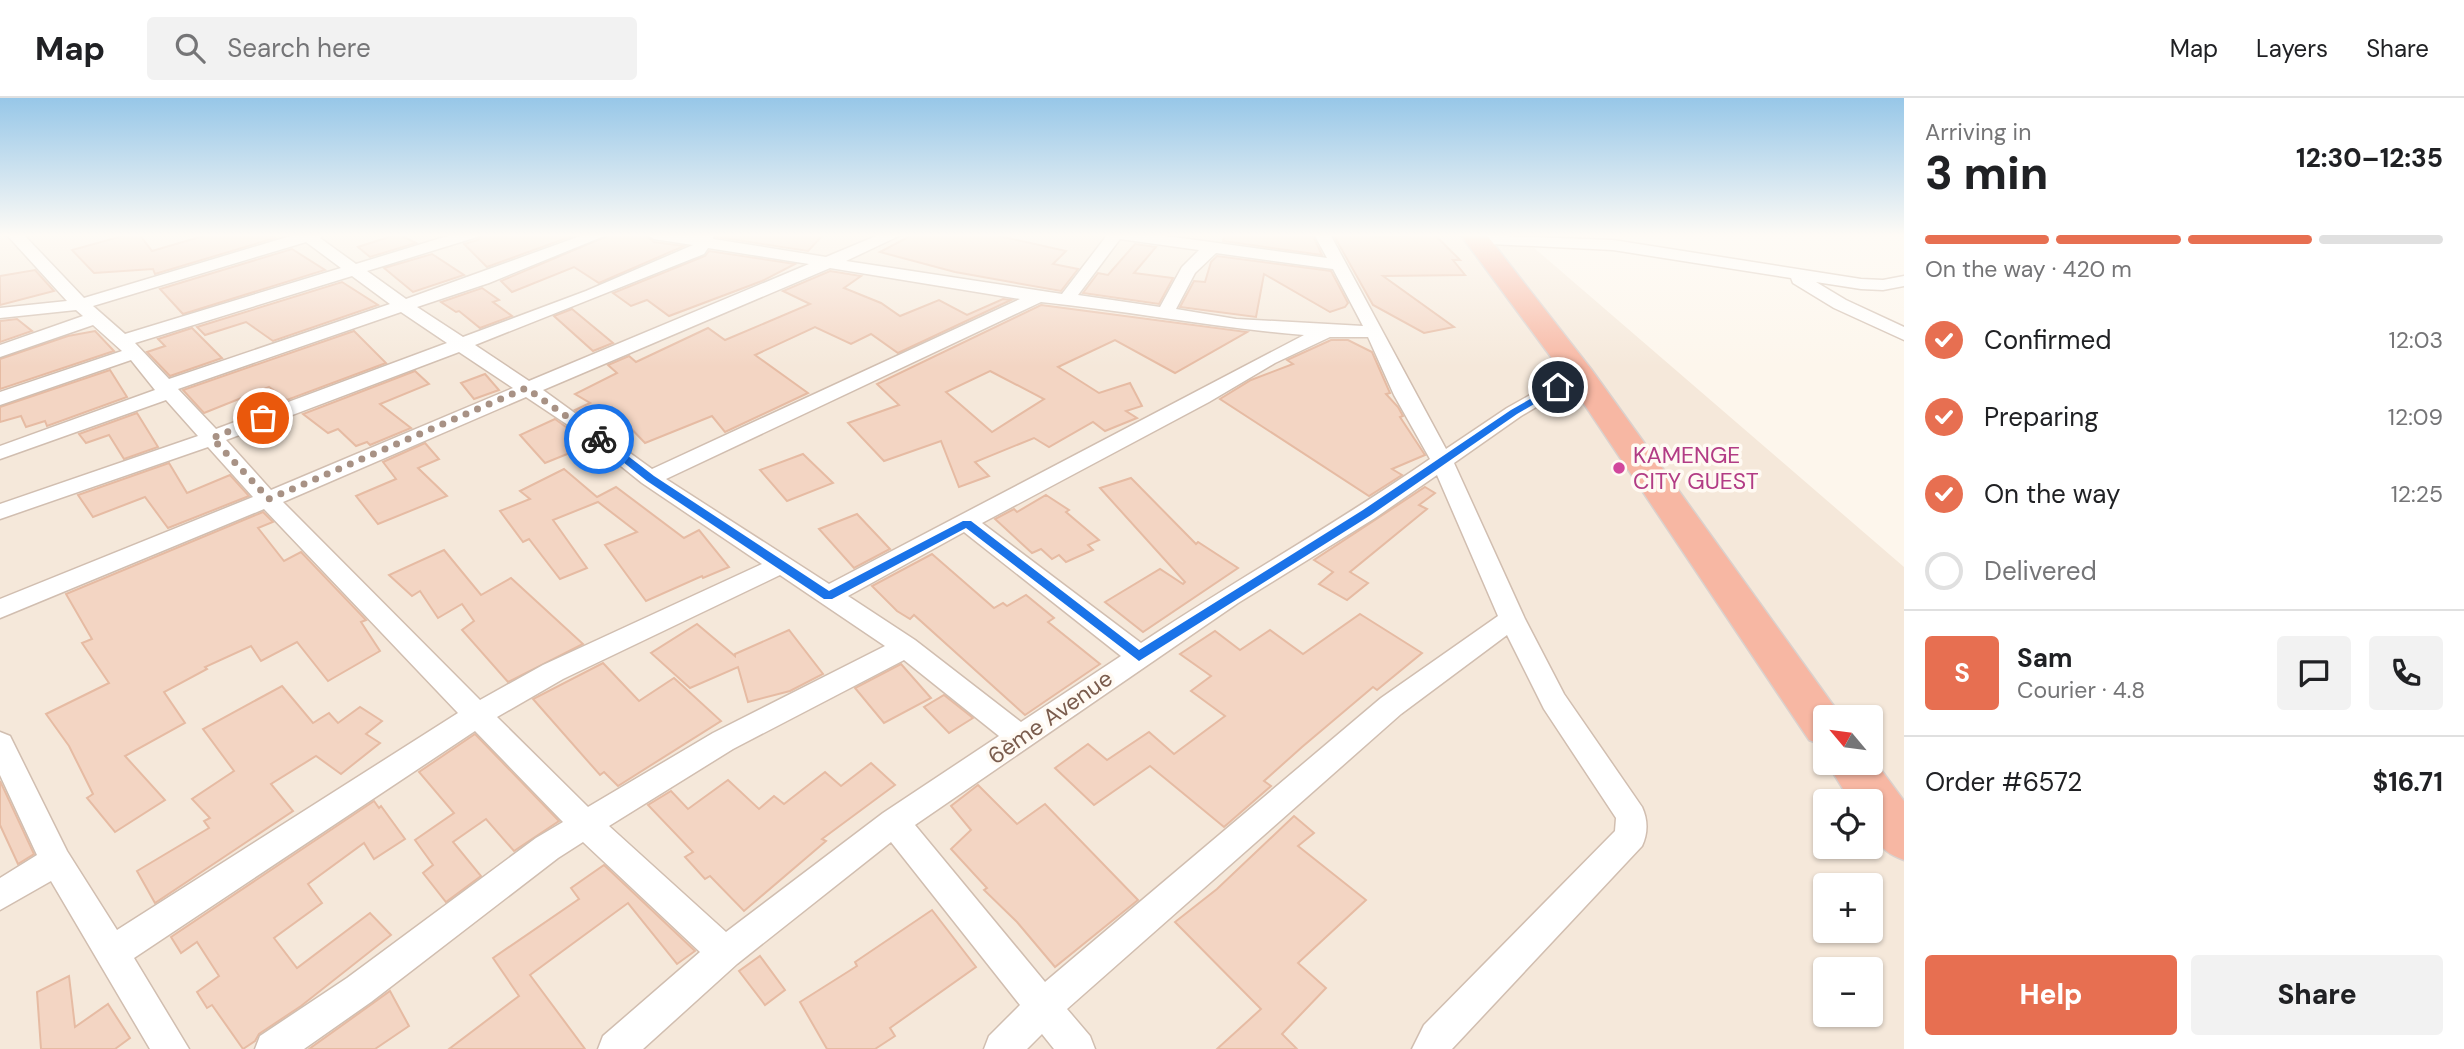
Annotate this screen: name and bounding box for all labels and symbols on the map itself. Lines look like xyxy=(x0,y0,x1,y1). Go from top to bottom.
pin xyxy=(1528,357,1588,417)
pin xyxy=(233,388,293,448)
courier xyxy=(564,404,634,474)
place label: KAMENGE CITY GUEST xyxy=(1633,440,1759,496)
marker: KAMENGE CITY GUEST xyxy=(1611,460,1627,476)
street label: 6ème Avenue xyxy=(982,663,1118,771)
north arrow xyxy=(1813,705,1883,775)

